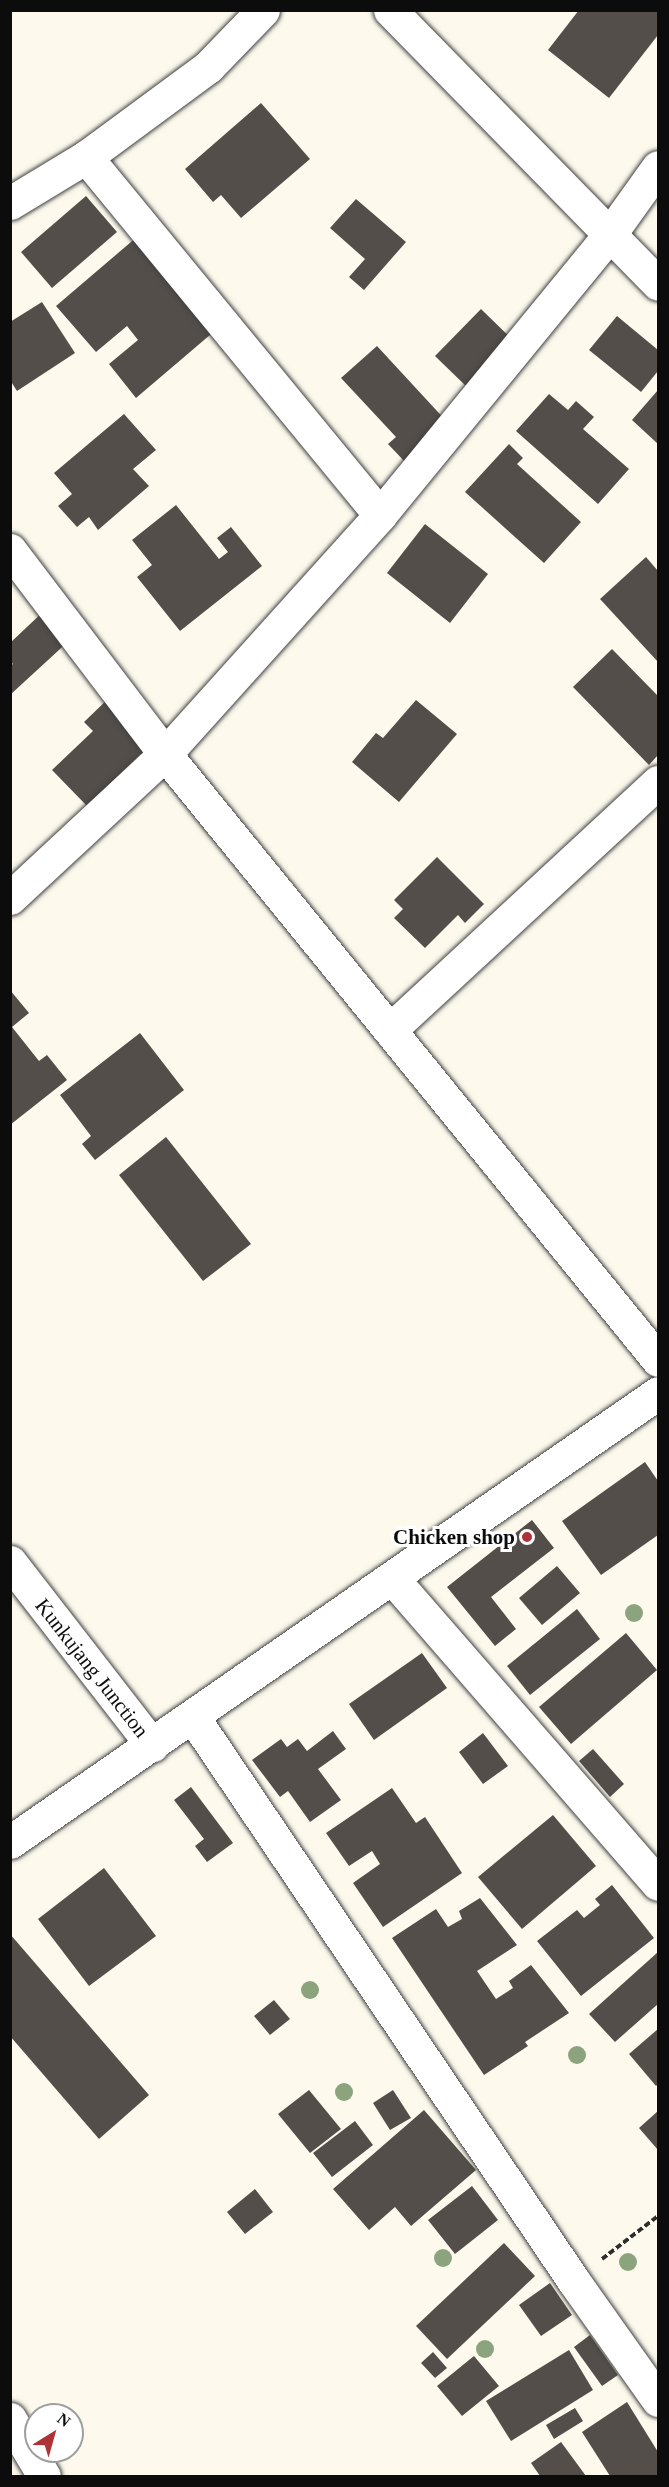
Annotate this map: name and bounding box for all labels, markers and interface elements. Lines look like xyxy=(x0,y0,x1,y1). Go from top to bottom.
place label: Chicken shop xyxy=(393,1524,515,1550)
marker: Chicken shop xyxy=(520,1530,534,1544)
street label: Kunkujang Junction xyxy=(30,1593,154,1743)
north arrow xyxy=(24,2403,84,2463)
text: N xyxy=(54,2410,74,2430)

